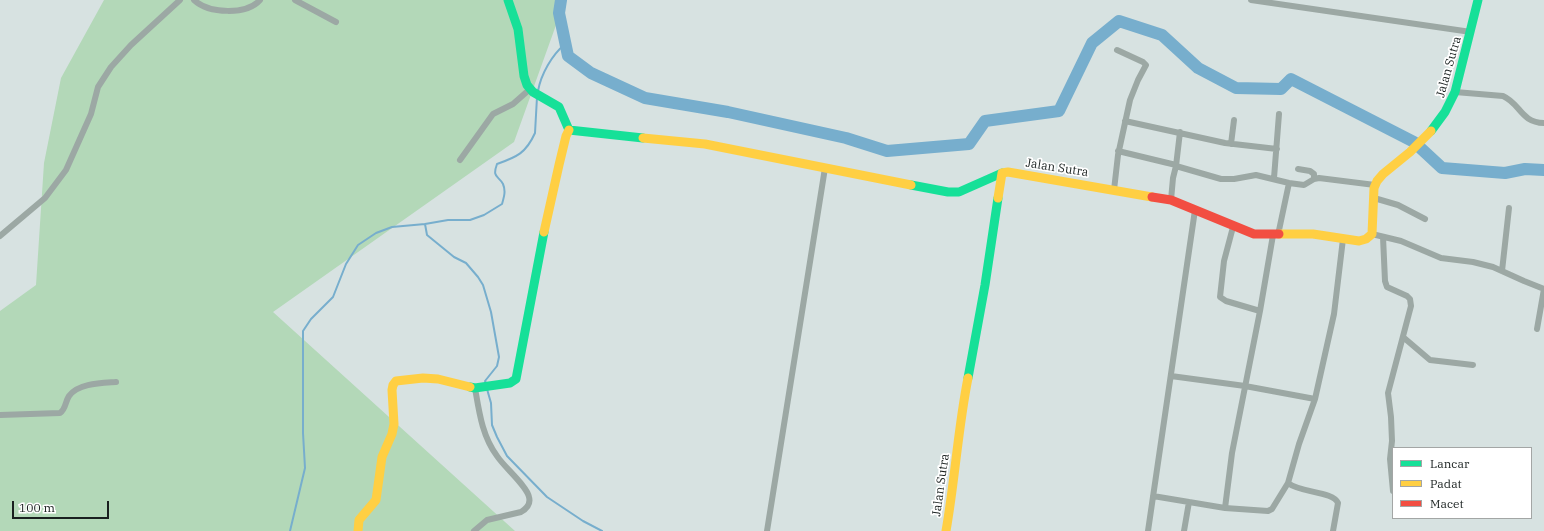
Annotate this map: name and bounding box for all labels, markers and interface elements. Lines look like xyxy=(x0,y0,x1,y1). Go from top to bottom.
street label: Jalan Sutra xyxy=(1433,35,1465,99)
street label: Jalan Sutra xyxy=(1025,156,1089,180)
legend xyxy=(1392,447,1532,519)
street label: Jalan Sutra xyxy=(929,453,953,517)
text: Lancar xyxy=(1430,456,1469,471)
text: Padat xyxy=(1430,476,1462,491)
scale bar xyxy=(14,493,111,519)
text: Macet xyxy=(1430,496,1464,511)
text: 100 m xyxy=(19,500,55,515)

